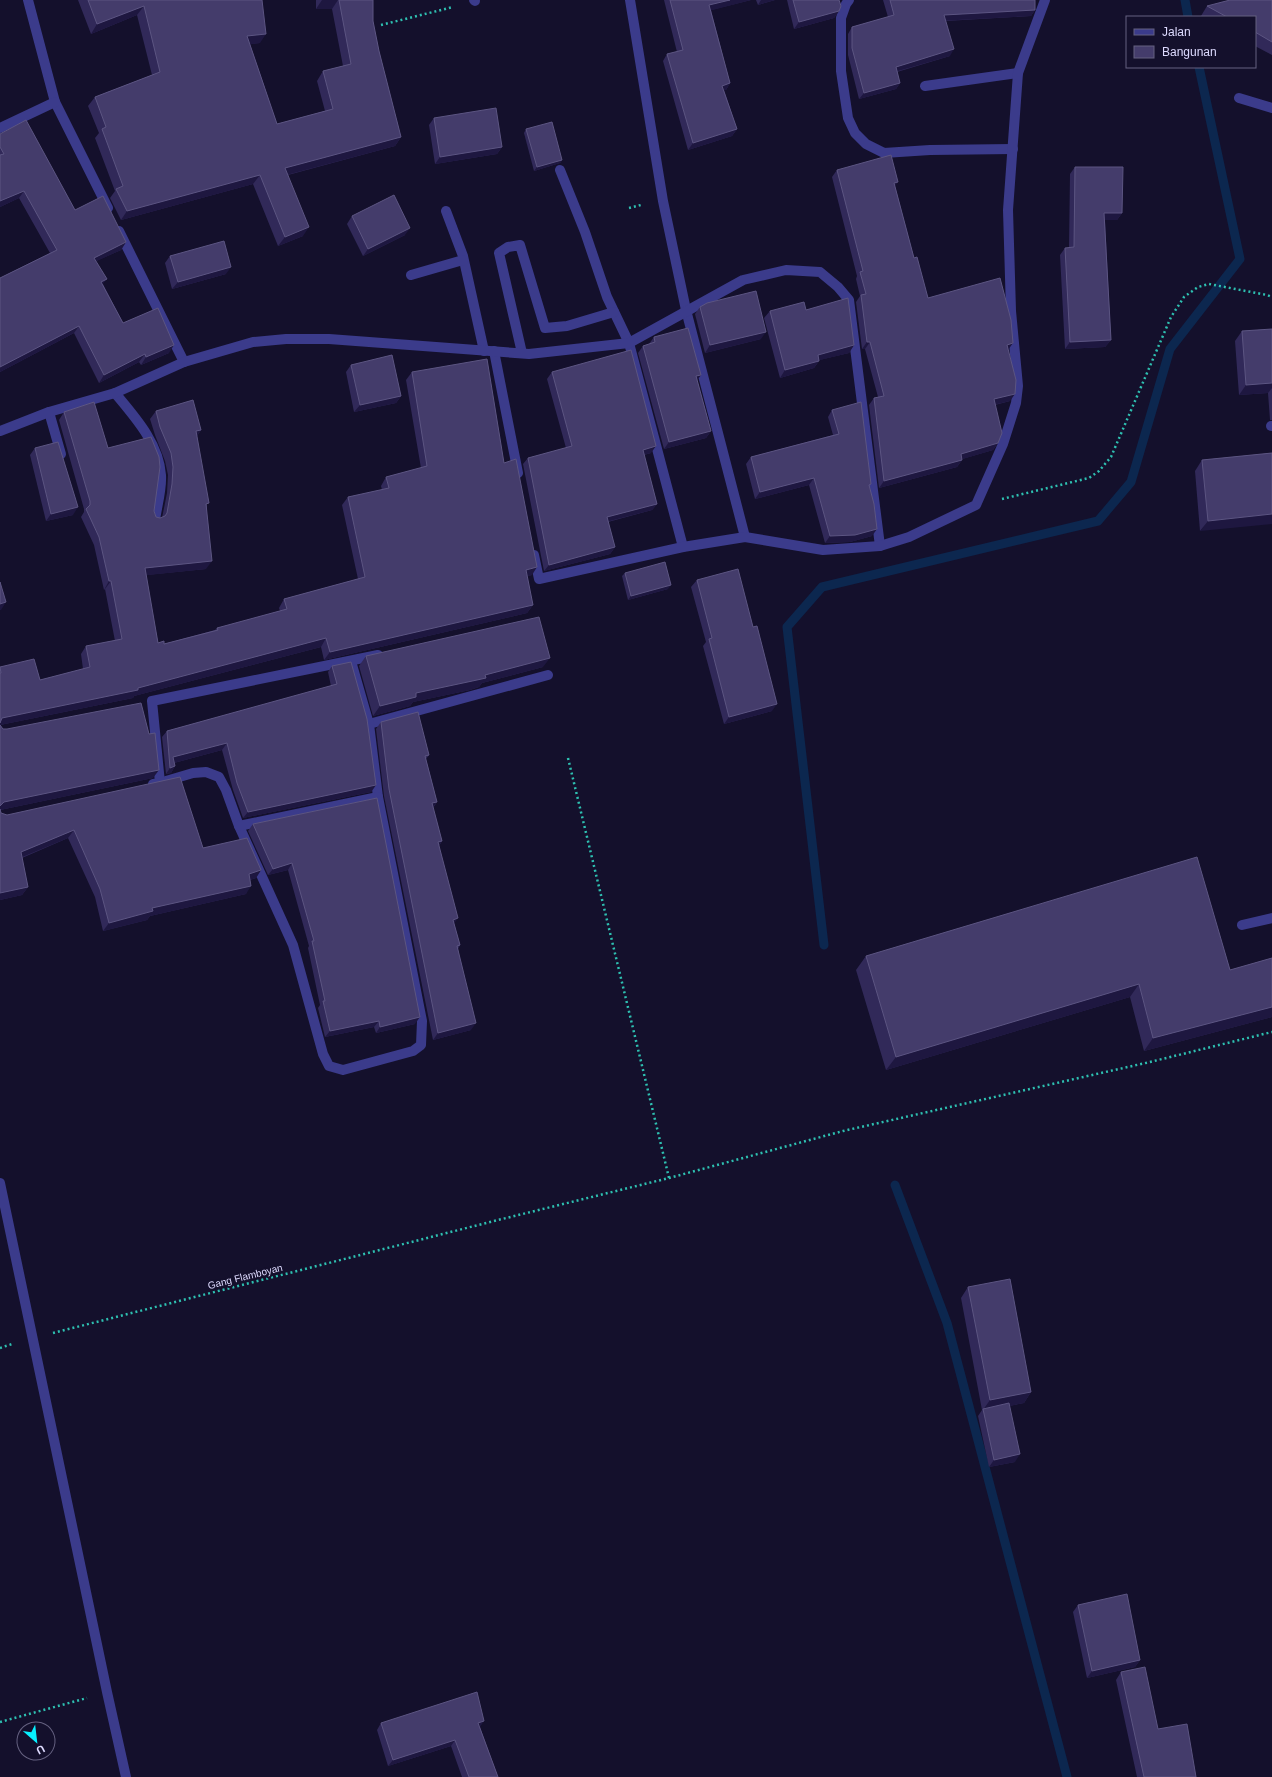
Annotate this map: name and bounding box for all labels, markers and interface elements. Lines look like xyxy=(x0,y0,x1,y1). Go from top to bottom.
legend xyxy=(1126,16,1256,68)
text: Jalan xyxy=(1162,25,1191,39)
text: Bangunan xyxy=(1162,45,1217,59)
street label: Gang Flamboyan xyxy=(207,1262,284,1291)
north arrow xyxy=(16,1721,56,1761)
text: U xyxy=(34,1743,47,1757)

